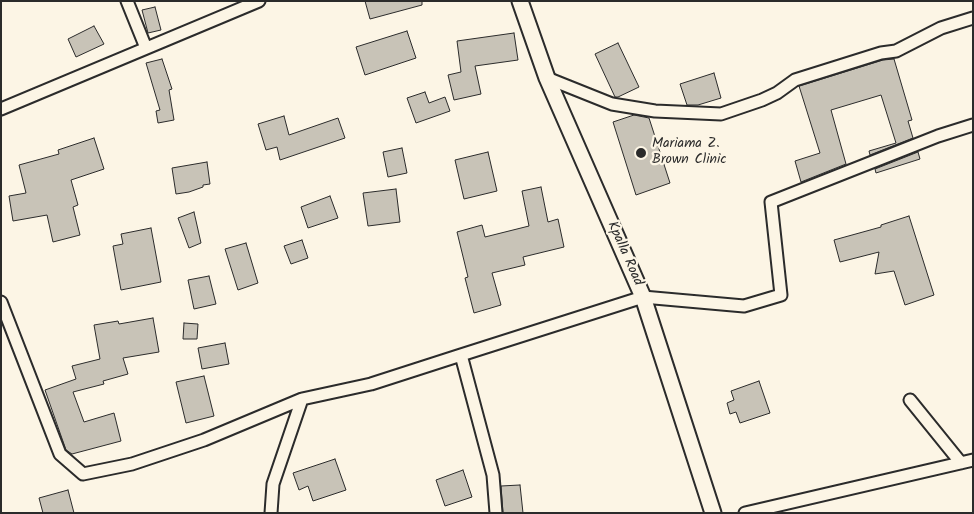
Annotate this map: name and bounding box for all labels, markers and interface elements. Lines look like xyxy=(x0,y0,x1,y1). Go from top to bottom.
place label: Mariama Z. Brown Clinic xyxy=(652,137,727,170)
marker: Mariama Z. Brown Clinic xyxy=(634,146,648,160)
street label: Kpalla Road xyxy=(602,219,646,289)

